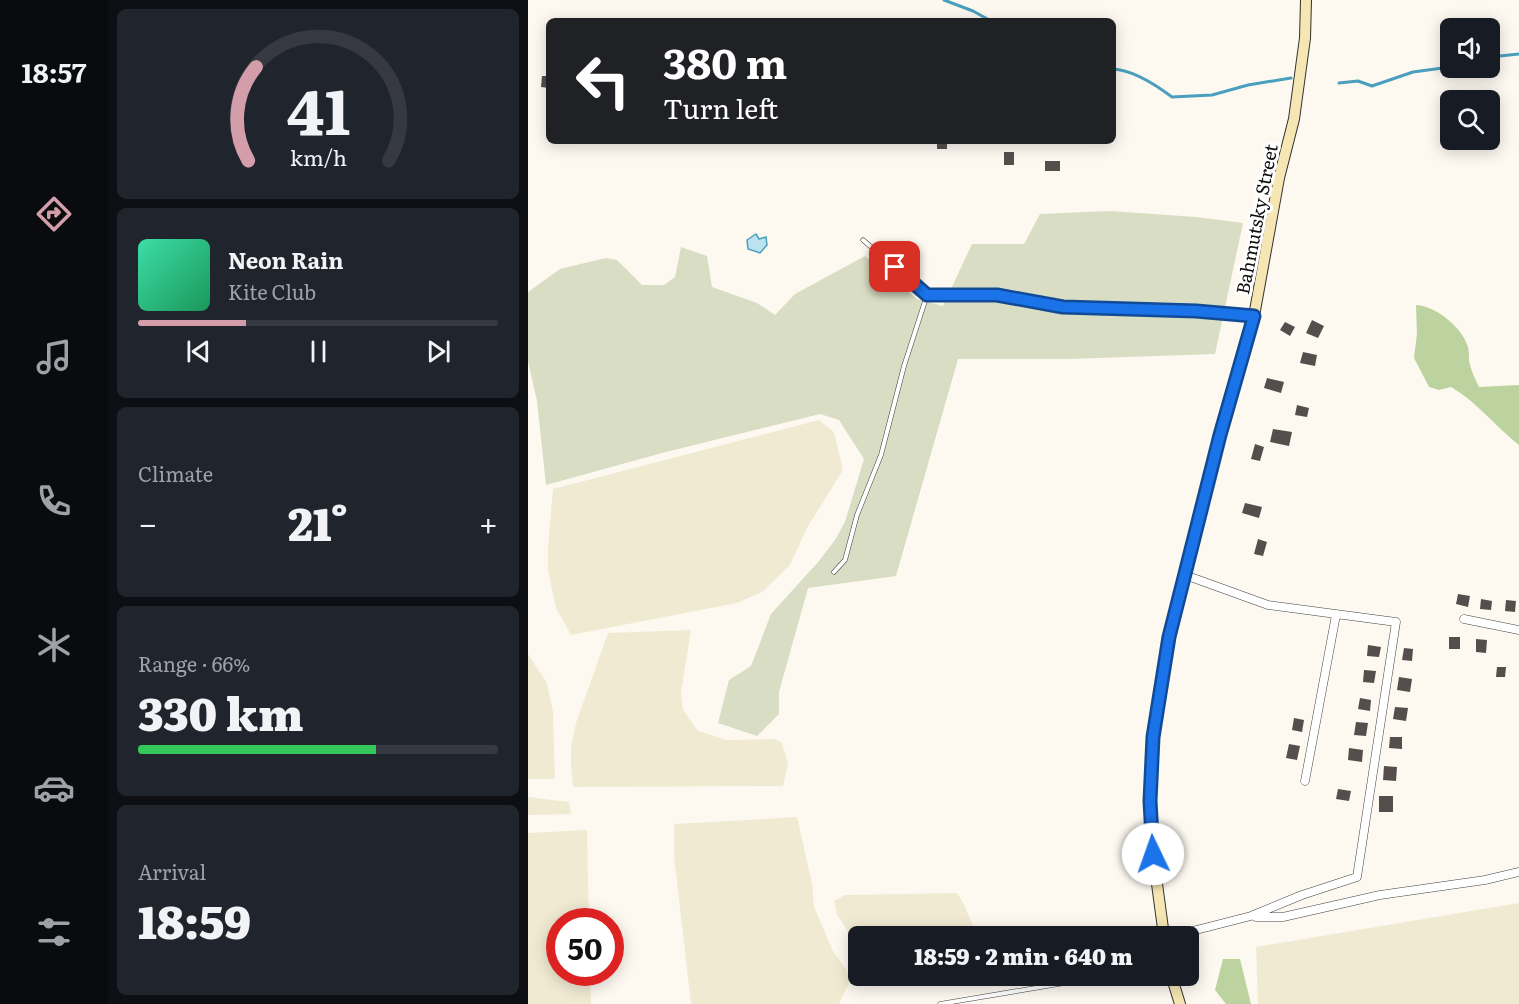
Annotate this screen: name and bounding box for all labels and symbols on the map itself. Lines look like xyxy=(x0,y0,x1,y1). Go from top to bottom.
street label: Bahmutsky Street xyxy=(1228,141,1284,296)
pin xyxy=(869,241,920,292)
position arrow xyxy=(1121,822,1185,886)
speed limit sign: 50 xyxy=(546,908,624,986)

